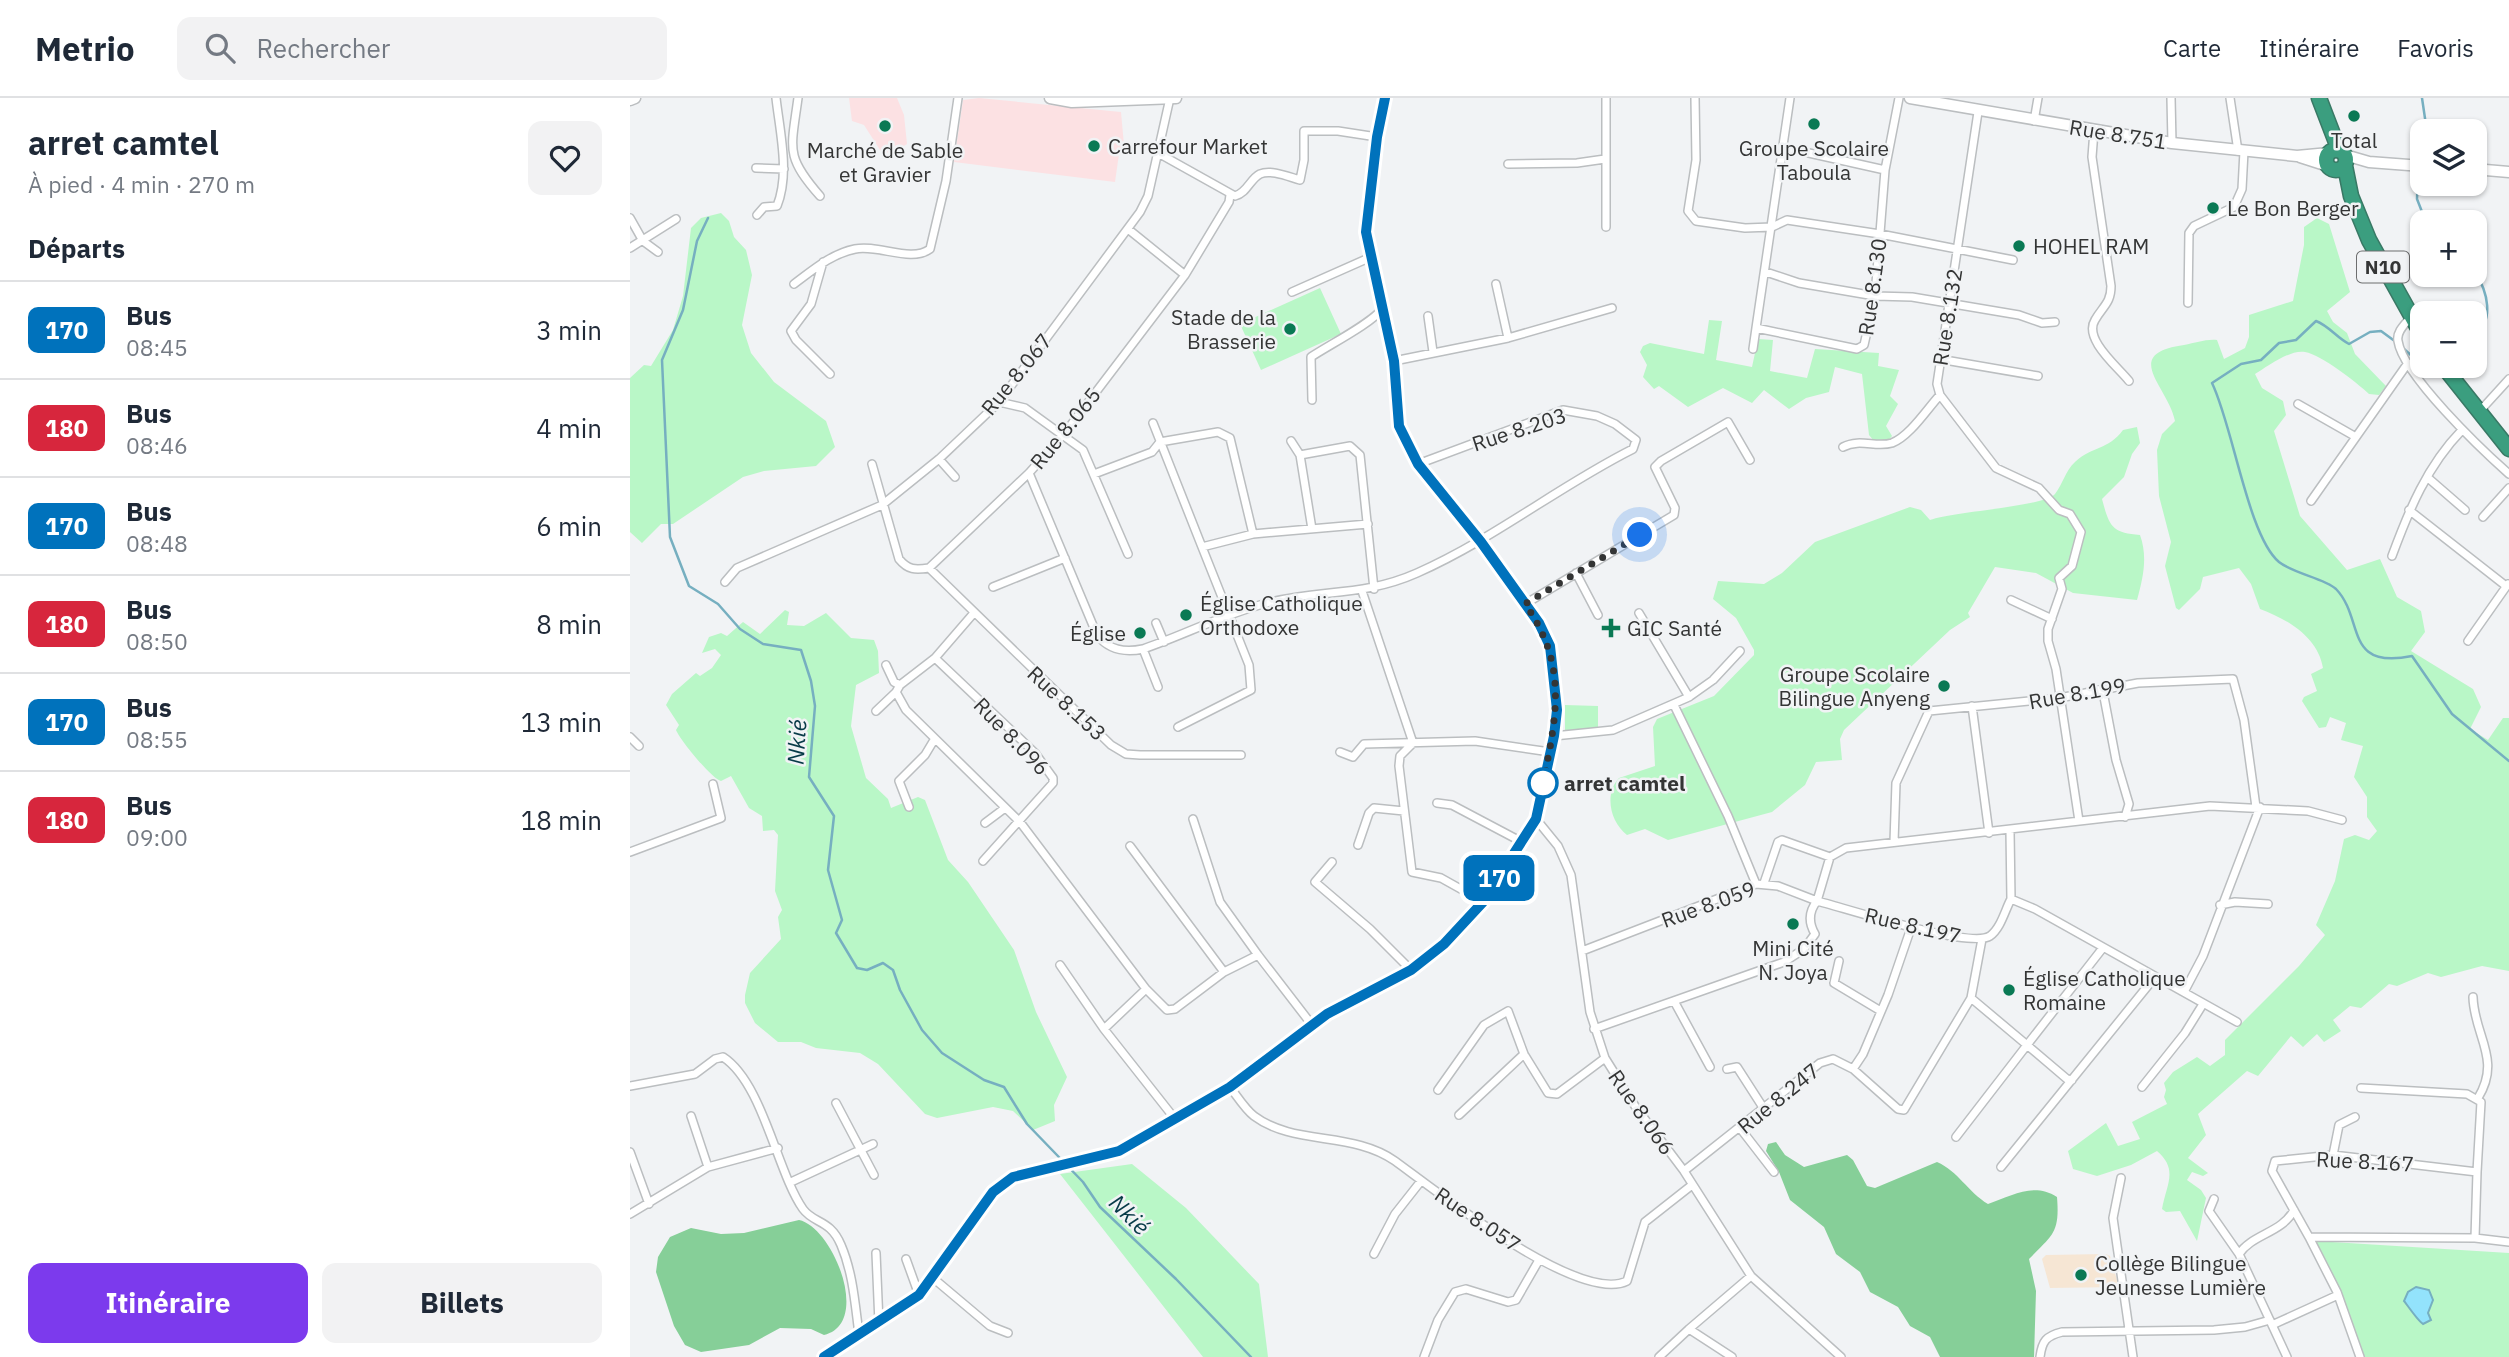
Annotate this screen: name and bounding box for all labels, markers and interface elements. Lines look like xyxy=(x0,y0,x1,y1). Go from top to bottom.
search box xyxy=(177,17,667,80)
text: Metrio xyxy=(35,27,135,70)
icon: search xyxy=(201,29,239,67)
text: Rechercher xyxy=(257,31,390,65)
text: Carte xyxy=(2163,32,2221,64)
text: Itinéraire xyxy=(2259,32,2359,64)
text: Favoris xyxy=(2397,32,2474,64)
marker: Total xyxy=(2346,108,2362,124)
street label: Rue 8.751 xyxy=(2067,113,2169,155)
marker: Groupe Scolaire Taboula xyxy=(1806,116,1822,132)
marker: Marché de Sable et Gravier xyxy=(877,118,893,134)
map controls xyxy=(2410,119,2487,378)
button: layers xyxy=(2410,119,2487,196)
text: arret camtel xyxy=(28,121,219,164)
button: heart xyxy=(528,121,602,195)
place label: Total xyxy=(2331,126,2378,154)
place label: Carrefour Market xyxy=(1108,132,1268,160)
place label: Groupe Scolaire Taboula xyxy=(1739,134,1889,186)
place label: Marché de Sable et Gravier xyxy=(807,136,963,188)
marker: Carrefour Market xyxy=(1086,138,1102,154)
text: À pied · 4 min · 270 m xyxy=(28,169,255,199)
place label: Le Bon Berger xyxy=(2227,194,2359,222)
marker: Le Bon Berger xyxy=(2205,200,2221,216)
button: + xyxy=(2410,210,2487,287)
text: Départs xyxy=(28,231,125,265)
place label: HOHEL RAM xyxy=(2033,232,2149,260)
street label: Rue 8.130 xyxy=(1851,237,1893,337)
marker: HOHEL RAM xyxy=(2011,238,2027,254)
road number: N10 xyxy=(2357,252,2409,282)
street label: Rue 8.132 xyxy=(1926,266,1968,368)
text: Bus xyxy=(126,298,172,332)
button: − xyxy=(2410,301,2487,378)
place label: Stade de la Brasserie xyxy=(1171,303,1276,355)
text: 3 min xyxy=(536,313,602,347)
text: 170 xyxy=(45,314,88,346)
marker: Stade de la Brasserie xyxy=(1282,321,1298,337)
street label: Rue 8.067 xyxy=(974,327,1058,421)
text: 08:45 xyxy=(126,332,188,362)
street label: Rue 8.065 xyxy=(1023,381,1107,475)
text: Bus xyxy=(126,396,172,430)
street label: Rue 8.203 xyxy=(1468,401,1570,457)
text: 4 min xyxy=(536,411,602,445)
text: 180 xyxy=(45,412,88,444)
text: 08:46 xyxy=(126,430,188,460)
text: Bus xyxy=(126,494,172,528)
text: 6 min xyxy=(536,509,602,543)
text: 170 xyxy=(45,510,88,542)
your location xyxy=(1622,517,1657,552)
text: 08:48 xyxy=(126,528,188,558)
place label: Église Catholique Orthodoxe xyxy=(1200,589,1363,641)
text: Bus xyxy=(126,592,172,626)
text: 8 min xyxy=(536,607,602,641)
marker: Église Catholique Orthodoxe xyxy=(1178,607,1194,623)
text: 180 xyxy=(45,608,88,640)
place label: GIC Santé xyxy=(1627,614,1722,642)
marker: GIC Santé xyxy=(1601,618,1621,638)
place label: Église xyxy=(1070,619,1126,647)
marker: Église xyxy=(1132,625,1148,641)
text: 08:50 xyxy=(126,626,188,656)
street label: Rue 8.153 xyxy=(1022,659,1112,747)
place label: Groupe Scolaire Bilingue Anyeng xyxy=(1779,660,1930,712)
street label: Rue 8.199 xyxy=(2026,671,2128,715)
marker: Groupe Scolaire Bilingue Anyeng xyxy=(1936,678,1952,694)
text: Bus xyxy=(126,690,172,724)
street label: Rue 8.096 xyxy=(968,691,1056,781)
text: 13 min xyxy=(521,705,602,739)
text: 170 xyxy=(45,706,88,738)
water label: Nkié xyxy=(779,718,813,766)
text: 08:55 xyxy=(126,724,188,754)
marker: arret camtel xyxy=(1528,768,1558,798)
place label: arret camtel xyxy=(1564,769,1685,797)
text: Bus xyxy=(126,788,172,822)
text: 18 min xyxy=(521,803,602,837)
text: 180 xyxy=(45,804,88,836)
text: 09:00 xyxy=(126,822,188,852)
line badge: 170 xyxy=(1459,855,1539,901)
text: 170 xyxy=(1477,862,1521,894)
street label: Rue 8.059 xyxy=(1657,874,1759,934)
street label: Rue 8.197 xyxy=(1862,900,1964,950)
marker: Mini Cité N. Joya xyxy=(1785,916,1801,932)
place label: Mini Cité N. Joya xyxy=(1752,934,1834,986)
place label: Église Catholique Romaine xyxy=(2023,964,2186,1016)
marker: Église Catholique Romaine xyxy=(2001,982,2017,998)
street label: Rue 8.247 xyxy=(1731,1056,1825,1140)
street label: Rue 8.066 xyxy=(1602,1064,1682,1160)
street label: Rue 8.167 xyxy=(2315,1144,2415,1178)
street label: Rue 8.057 xyxy=(1430,1180,1526,1258)
water label: Nkié xyxy=(1103,1187,1157,1241)
place label: Collège Bilingue Jeunesse Lumière xyxy=(2095,1249,2266,1301)
button: Itinéraire xyxy=(28,1263,308,1343)
button: Billets xyxy=(322,1263,602,1343)
marker: Collège Bilingue Jeunesse Lumière xyxy=(2073,1267,2089,1283)

